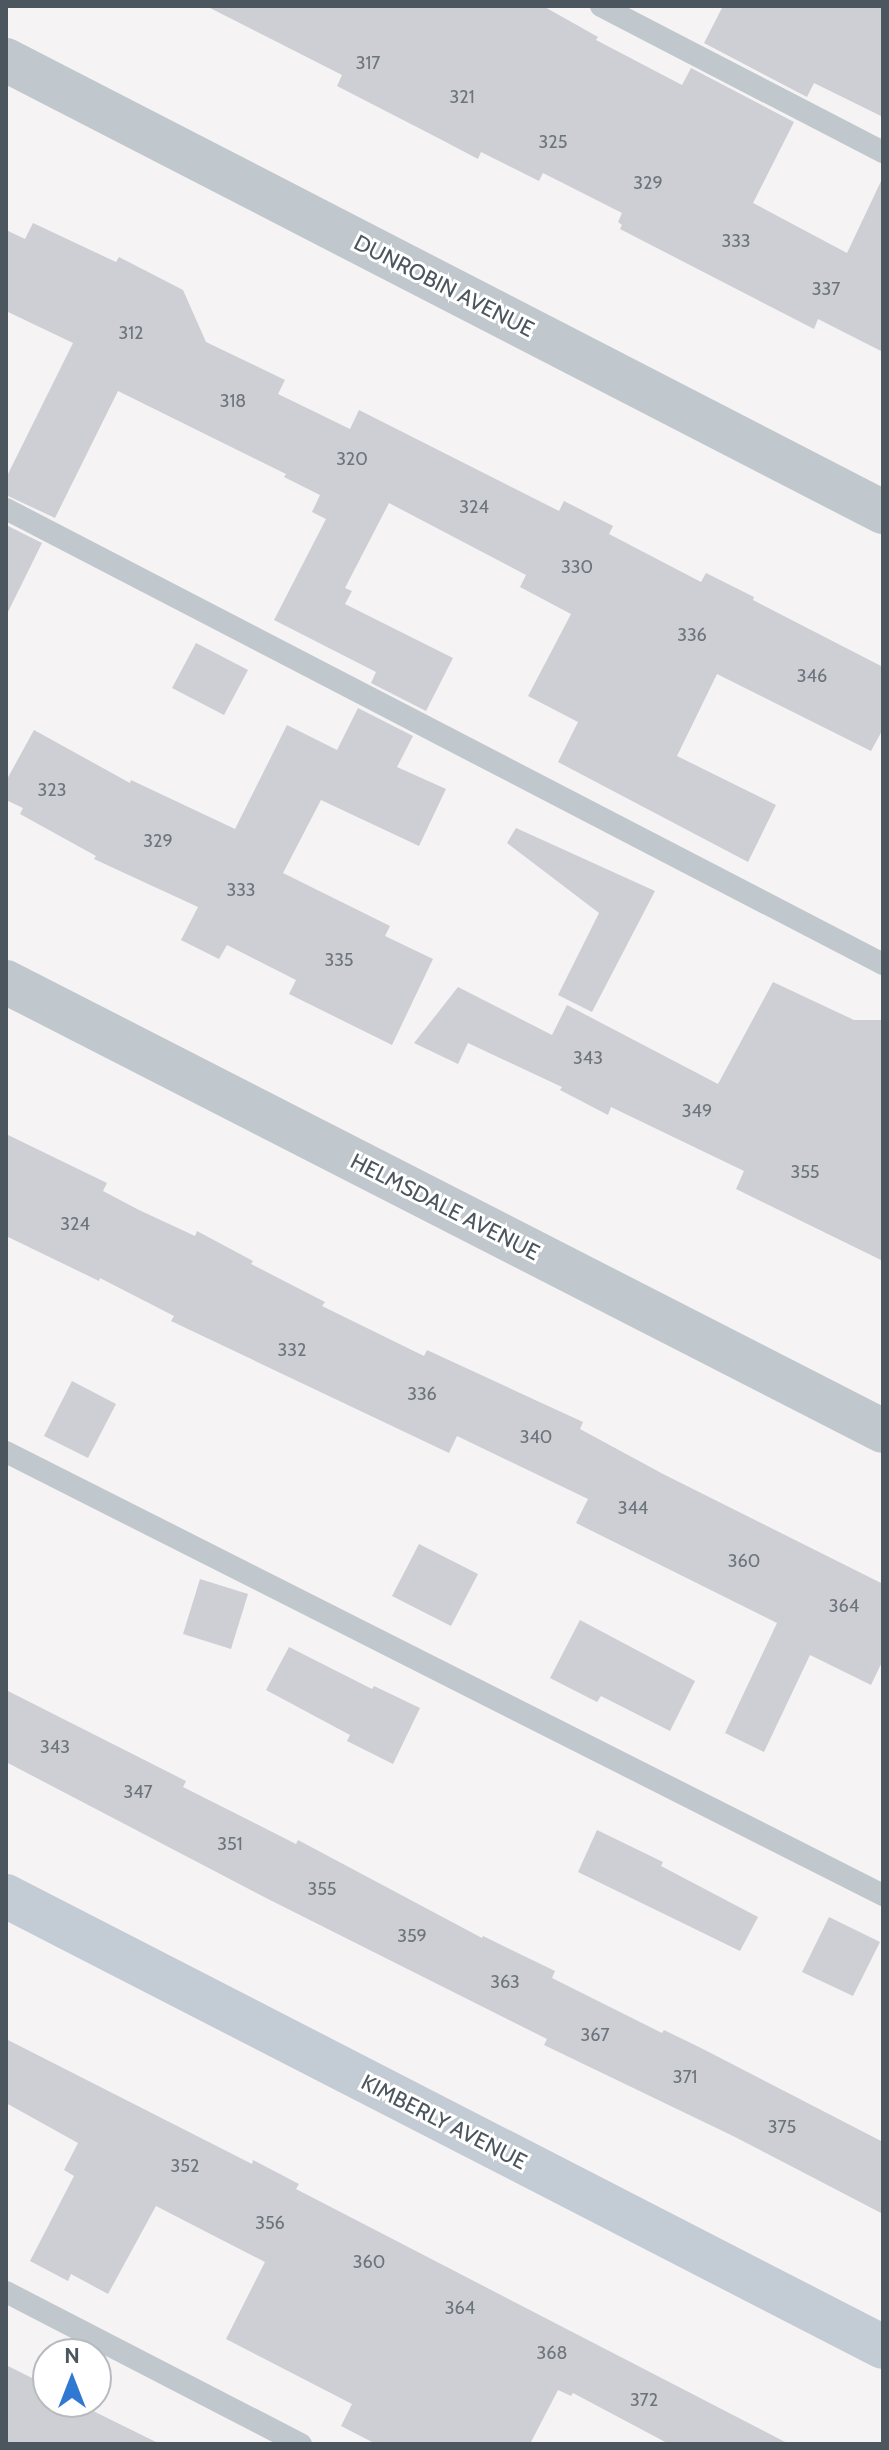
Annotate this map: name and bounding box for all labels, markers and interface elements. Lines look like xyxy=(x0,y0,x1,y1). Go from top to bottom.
house number: 317 xyxy=(356,52,380,74)
house number: 321 xyxy=(449,86,475,108)
house number: 325 xyxy=(539,131,567,153)
house number: 329 xyxy=(633,172,663,194)
street label: DUNROBIN AVENUE xyxy=(350,229,538,343)
house number: 333 xyxy=(721,230,751,252)
house number: 337 xyxy=(812,278,840,300)
house number: 312 xyxy=(118,322,144,344)
house number: 318 xyxy=(220,390,246,412)
house number: 320 xyxy=(336,448,368,470)
house number: 324 xyxy=(459,496,489,518)
house number: 330 xyxy=(561,556,593,578)
house number: 336 xyxy=(677,624,707,646)
house number: 346 xyxy=(797,665,827,687)
house number: 323 xyxy=(38,779,66,801)
house number: 329 xyxy=(143,830,173,852)
house number: 333 xyxy=(226,879,256,901)
house number: 335 xyxy=(324,949,354,971)
house number: 343 xyxy=(573,1047,603,1069)
house number: 349 xyxy=(682,1100,712,1122)
street label: HELMSDALE AVENUE xyxy=(346,1148,544,1266)
house number: 355 xyxy=(790,1161,820,1183)
house number: 324 xyxy=(60,1213,90,1235)
house number: 332 xyxy=(278,1339,306,1361)
house number: 336 xyxy=(407,1383,437,1405)
house number: 340 xyxy=(520,1426,552,1448)
house number: 344 xyxy=(618,1497,648,1519)
house number: 360 xyxy=(728,1550,760,1572)
house number: 364 xyxy=(829,1595,859,1617)
house number: 343 xyxy=(40,1736,70,1758)
house number: 347 xyxy=(123,1781,153,1803)
house number: 351 xyxy=(217,1833,243,1855)
house number: 355 xyxy=(307,1878,337,1900)
house number: 359 xyxy=(397,1925,427,1947)
house number: 363 xyxy=(490,1971,520,1993)
house number: 367 xyxy=(581,2024,609,2046)
house number: 371 xyxy=(673,2066,697,2088)
street label: KIMBERLY AVENUE xyxy=(357,2069,531,2175)
house number: 375 xyxy=(768,2116,796,2138)
house number: 352 xyxy=(171,2155,199,2177)
house number: 356 xyxy=(255,2212,285,2234)
house number: 360 xyxy=(353,2251,385,2273)
house number: 364 xyxy=(445,2297,475,2319)
north arrow xyxy=(32,2338,112,2418)
text: N xyxy=(64,2342,80,2369)
house number: 368 xyxy=(537,2342,567,2364)
house number: 372 xyxy=(630,2389,658,2411)

